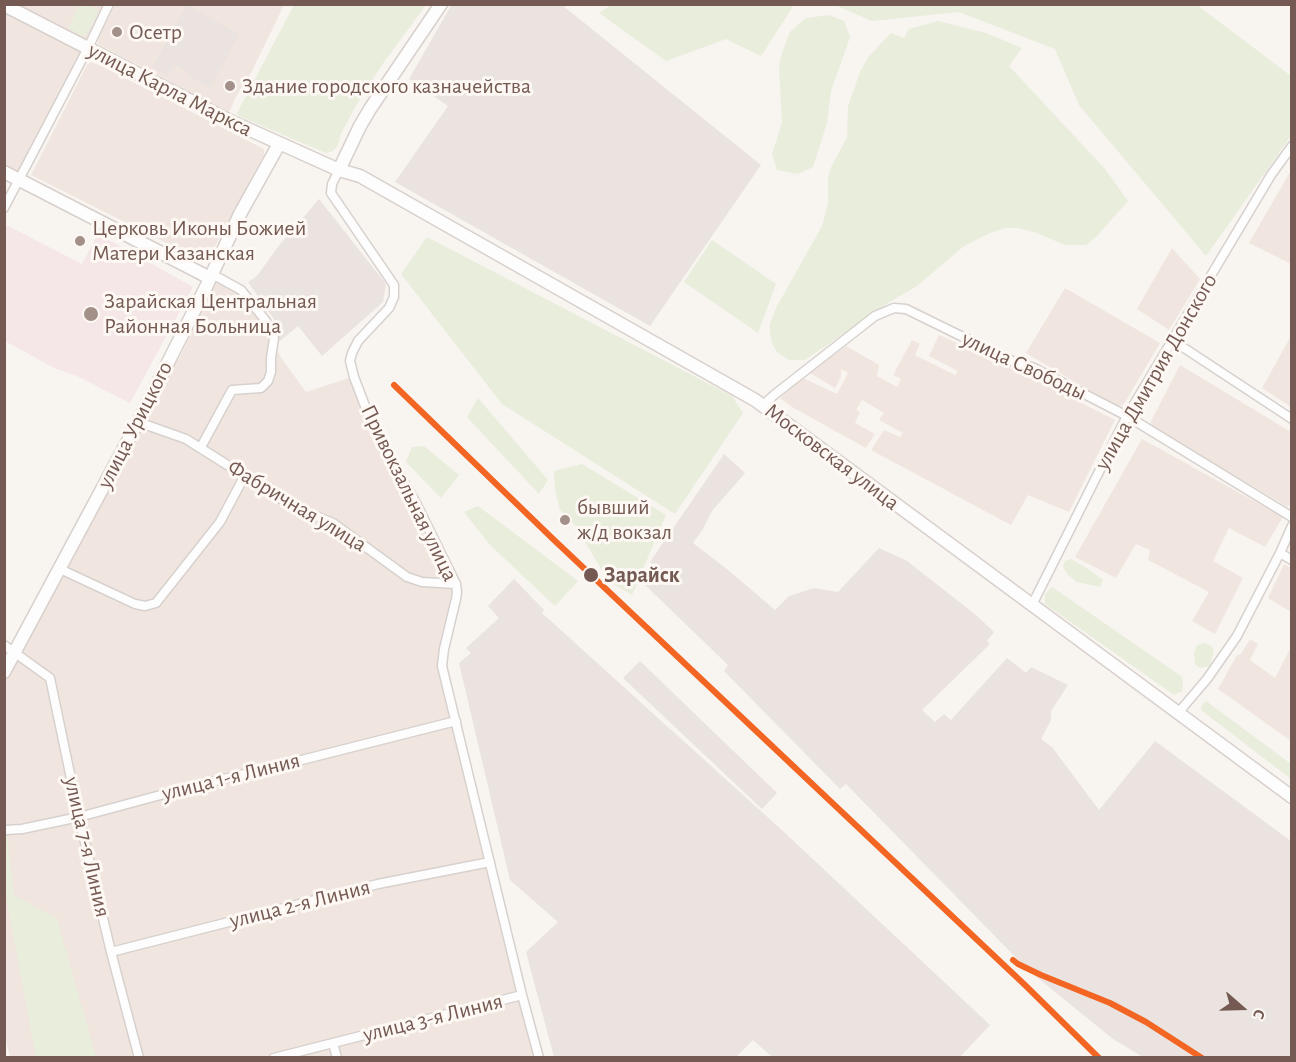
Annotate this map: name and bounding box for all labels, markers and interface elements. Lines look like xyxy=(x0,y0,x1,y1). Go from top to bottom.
place label: Осетр xyxy=(129,19,182,45)
marker: Осетр xyxy=(110,25,124,39)
street label: улица Карла Маркса xyxy=(83,37,257,143)
place label: Здание городского казначейства xyxy=(242,73,531,99)
marker: Здание городского казначейства xyxy=(223,79,237,93)
place label: Церковь Иконы Божией Матери Казанская xyxy=(92,215,306,266)
marker: Церковь Иконы Божией Матери Казанская xyxy=(73,234,87,248)
street label: улица Дмитрия Донского xyxy=(1089,269,1223,475)
place label: Зарайская Центральная Районная Больница xyxy=(104,288,317,340)
marker: Зарайская Центральная Районная Больница xyxy=(82,305,100,323)
street label: улица Свободы xyxy=(957,326,1091,406)
street label: улица Урицкого xyxy=(92,357,178,493)
street label: Московская улица xyxy=(759,398,905,516)
street label: Привокзальная улица xyxy=(355,400,463,586)
street label: Фабричная улица xyxy=(223,454,371,558)
place label: бывший ж/д вокзал xyxy=(577,494,672,546)
marker: бывший ж/д вокзал xyxy=(558,513,572,527)
place label: Зарайск xyxy=(604,562,680,588)
marker: Зарайск xyxy=(582,566,600,584)
street label: улица 1-я Линия xyxy=(159,747,303,807)
street label: улица 7-я Линия xyxy=(58,774,116,920)
street label: улица 2-я Линия xyxy=(227,874,373,934)
north arrow xyxy=(1212,978,1272,1038)
street label: улица 3-я Линия xyxy=(360,988,506,1048)
text: С xyxy=(1250,1007,1268,1021)

